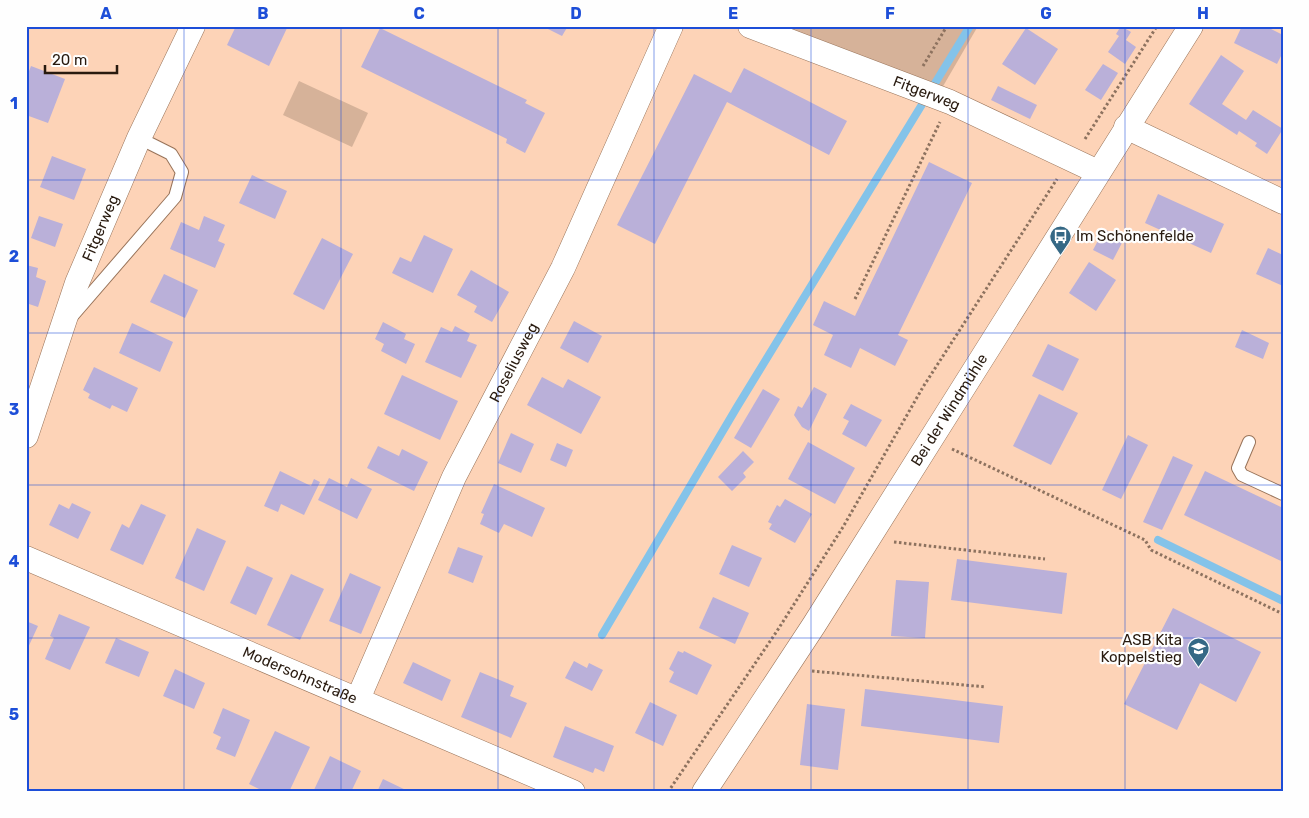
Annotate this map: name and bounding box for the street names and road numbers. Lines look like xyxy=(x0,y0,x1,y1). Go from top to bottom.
street label: Fitgerweg xyxy=(890,72,963,115)
street label: Fitgerweg xyxy=(78,192,123,264)
street label: Roseliusweg xyxy=(486,320,542,405)
street label: Bei der Windmühle xyxy=(907,351,991,469)
street label: Modersohnstraße xyxy=(240,643,360,708)

